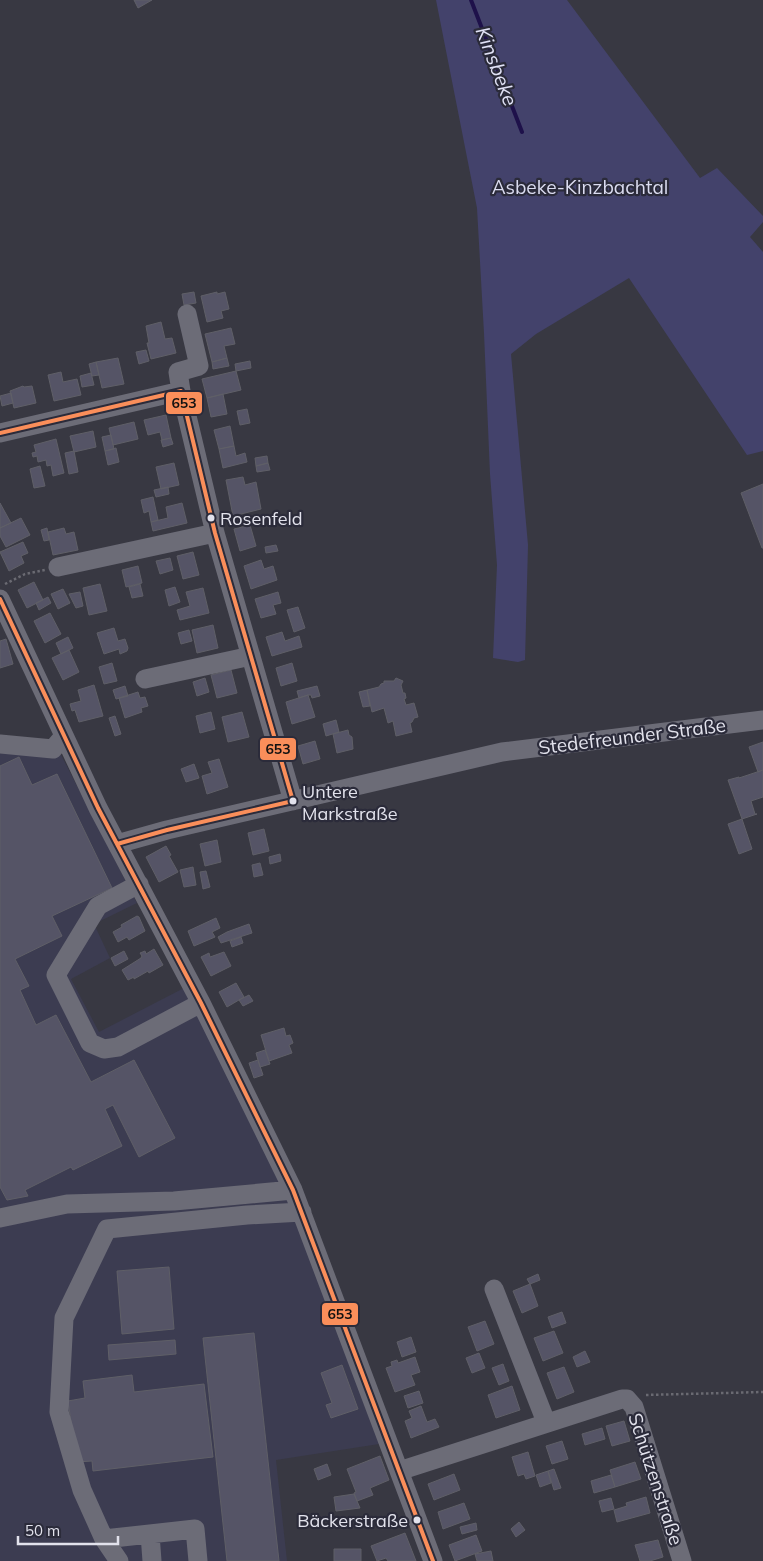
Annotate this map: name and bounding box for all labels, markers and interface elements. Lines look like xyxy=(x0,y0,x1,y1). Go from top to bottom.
water label: Kinsbeke xyxy=(470,23,524,109)
park label: Asbeke-Kinzbachtal xyxy=(492,175,668,199)
line badge: 653 xyxy=(165,391,203,415)
text: 653 xyxy=(171,394,197,412)
place label: Rosenfeld xyxy=(220,507,303,530)
marker: Rosenfeld xyxy=(206,513,216,523)
street label: Stedefreunder Straße xyxy=(537,713,727,759)
line badge: 653 xyxy=(259,737,297,761)
text: 653 xyxy=(265,740,291,758)
place label: Untere Markstraße xyxy=(302,780,397,825)
marker: Untere Markstraße xyxy=(288,796,298,806)
line badge: 653 xyxy=(321,1302,359,1326)
text: 653 xyxy=(327,1305,353,1323)
street label: Schützenstraße xyxy=(623,1410,689,1548)
place label: Bäckerstraße xyxy=(297,1509,408,1532)
scale bar xyxy=(18,1514,118,1546)
marker: Bäckerstraße xyxy=(412,1515,422,1525)
text: 50 m xyxy=(25,1521,60,1540)

